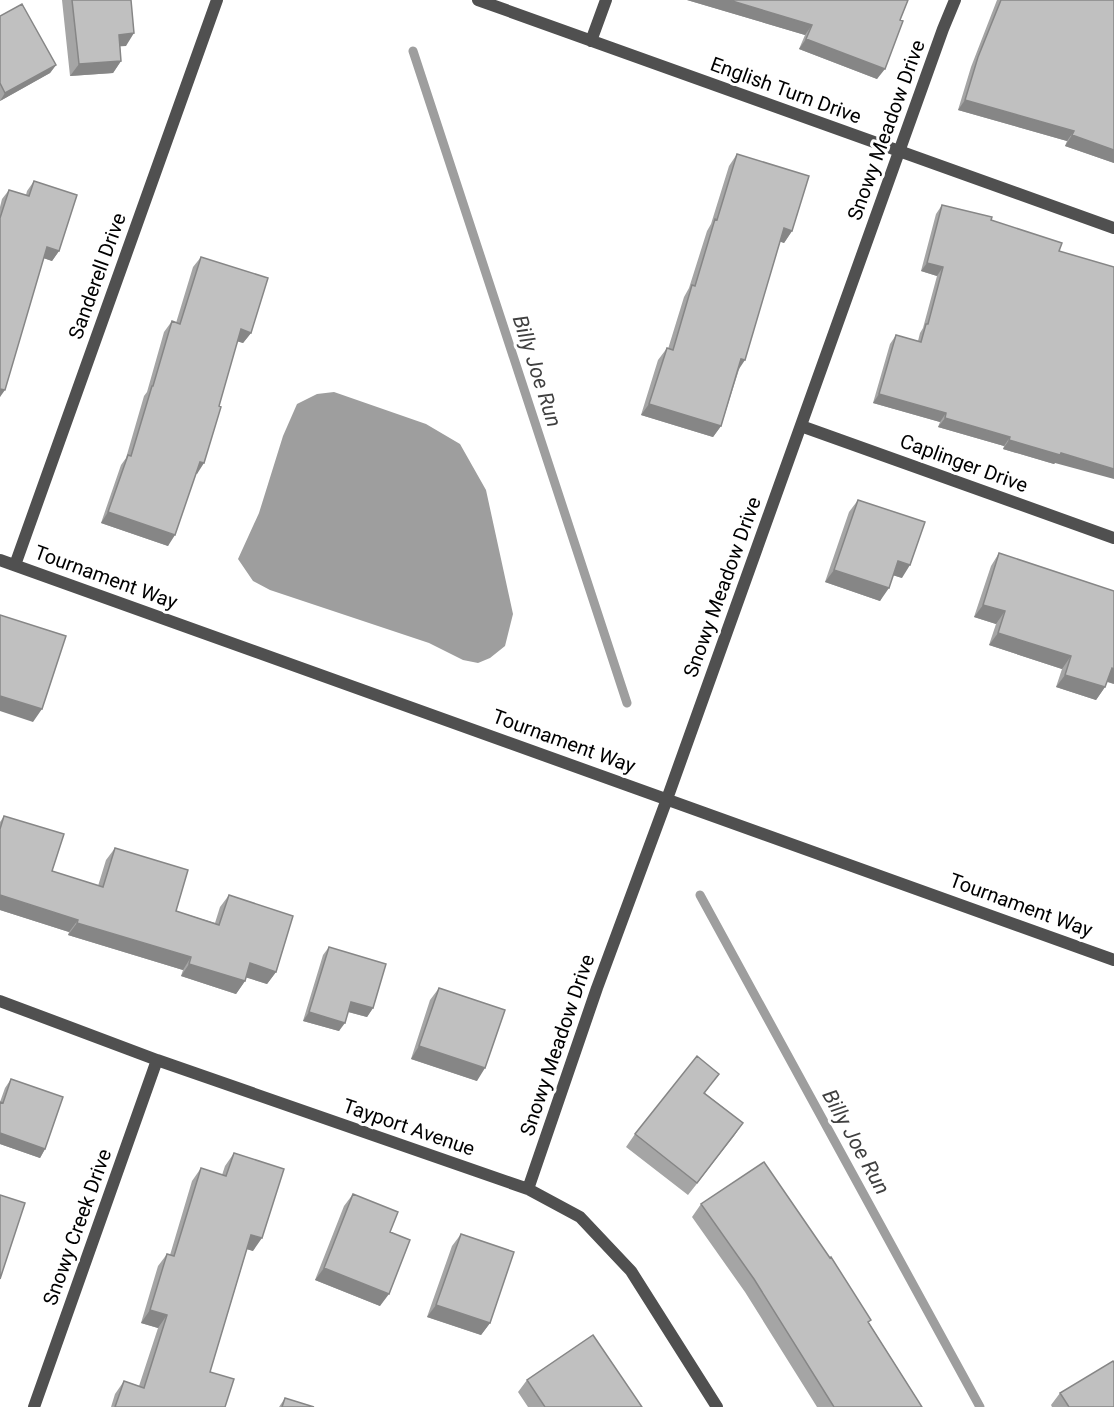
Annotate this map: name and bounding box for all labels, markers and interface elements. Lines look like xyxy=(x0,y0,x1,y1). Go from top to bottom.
street label: Snowy Meadow Drive xyxy=(842,36,930,224)
street label: English Turn Drive xyxy=(707,52,865,128)
street label: Sanderell Drive xyxy=(63,210,131,342)
water label: Billy Joe Run xyxy=(508,312,566,430)
street label: Caplinger Drive xyxy=(897,429,1031,497)
street label: Snowy Meadow Drive xyxy=(678,493,766,681)
street label: Tournament Way xyxy=(31,540,181,614)
street label: Tournament Way xyxy=(489,704,639,778)
street label: Tournament Way xyxy=(946,868,1096,942)
street label: Snowy Meadow Drive xyxy=(515,951,599,1139)
water label: Billy Joe Run xyxy=(817,1085,895,1199)
street label: Tayport Avenue xyxy=(340,1093,478,1161)
street label: Snowy Creek Drive xyxy=(38,1146,116,1308)

